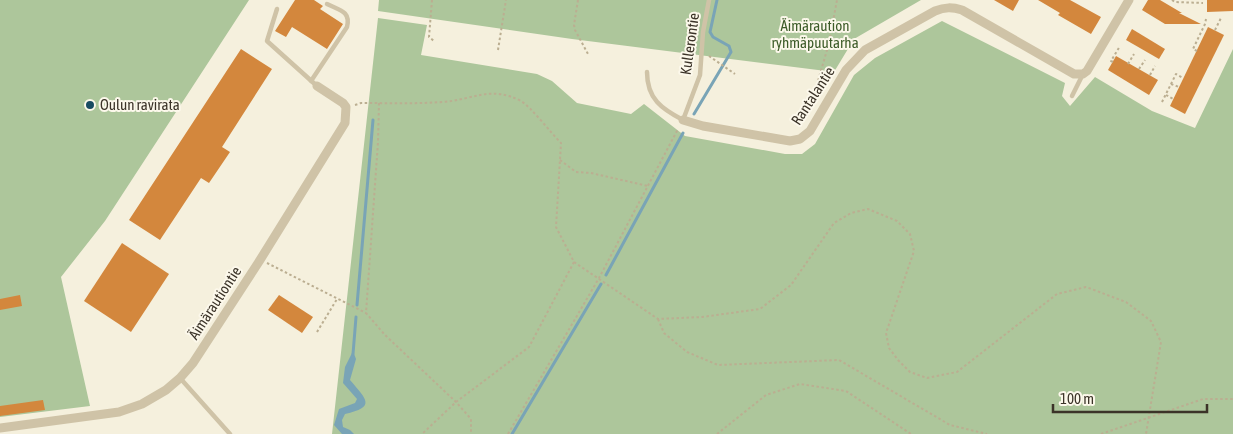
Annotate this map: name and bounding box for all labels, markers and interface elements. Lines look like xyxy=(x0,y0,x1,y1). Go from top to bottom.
street label: Kullerontie xyxy=(677,12,702,76)
park label: Äimäraution ryhmäpuutarha xyxy=(771,17,859,51)
street label: Rantalantie xyxy=(788,63,838,128)
place label: Oulun ravirata xyxy=(100,96,180,113)
marker: Oulun ravirata xyxy=(84,99,96,111)
street label: Äimärautiontie xyxy=(185,263,245,342)
scale bar xyxy=(1053,382,1207,414)
text: 100 m xyxy=(1060,390,1094,407)

